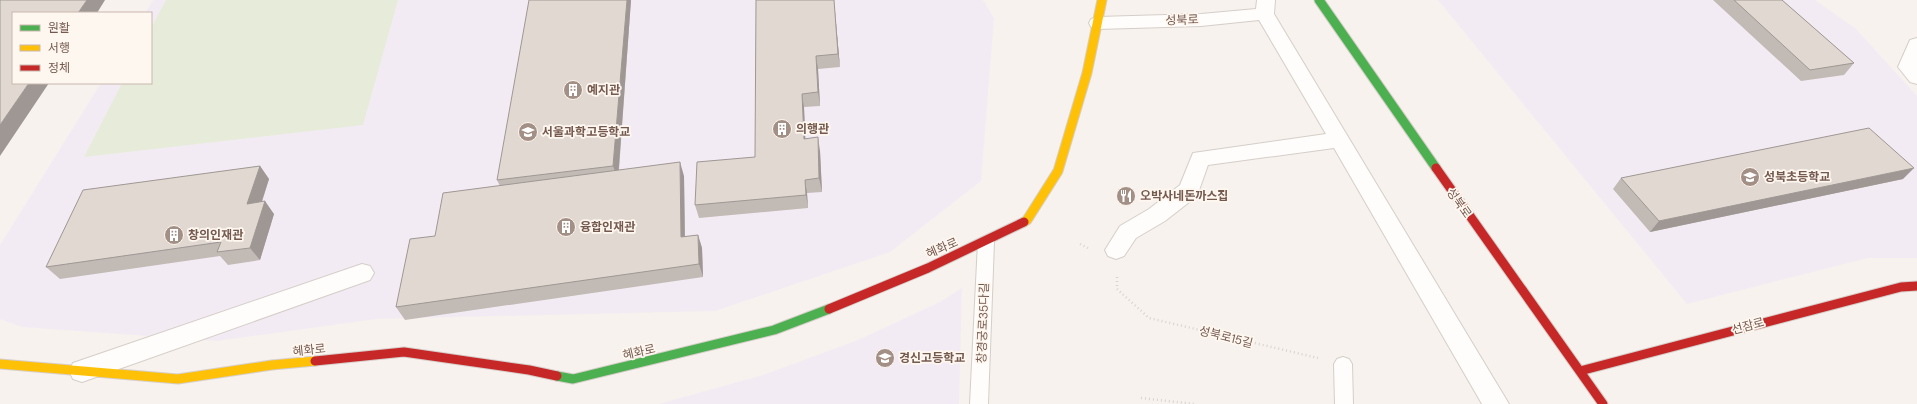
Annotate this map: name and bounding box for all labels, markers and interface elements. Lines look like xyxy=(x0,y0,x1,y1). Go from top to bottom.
street label: 성북로 xyxy=(1165,11,1199,29)
legend xyxy=(12,12,152,84)
text: 원활 xyxy=(48,20,70,36)
text: 서행 xyxy=(48,40,70,56)
text: 정체 xyxy=(48,60,70,76)
building icon: 예지관 xyxy=(562,79,584,101)
place label: 예지관 xyxy=(587,82,620,98)
building icon: 의행관 xyxy=(771,118,793,140)
school or university icon: 서울과학고등학교 xyxy=(517,121,539,143)
place label: 의행관 xyxy=(796,121,829,137)
place label: 서울과학고등학교 xyxy=(542,124,630,140)
school or university icon: 성북초등학교 xyxy=(1739,166,1761,188)
place label: 성북초등학교 xyxy=(1764,169,1830,185)
restaurant icon: 오박사네돈까스집 xyxy=(1115,185,1137,207)
street label: 성북로 xyxy=(1443,185,1475,221)
place label: 오박사네돈까스집 xyxy=(1140,188,1228,204)
building icon: 융합인재관 xyxy=(555,216,577,238)
place label: 융합인재관 xyxy=(580,219,635,235)
building icon: 창의인재관 xyxy=(163,224,185,246)
place label: 창의인재관 xyxy=(188,227,243,243)
street label: 혜화로 xyxy=(924,234,960,262)
street label: 창경궁로35다길 xyxy=(974,282,992,364)
street label: 선잠로 xyxy=(1730,314,1766,338)
street label: 성북로15길 xyxy=(1197,323,1255,351)
street label: 혜화로 xyxy=(292,340,326,360)
street label: 혜화로 xyxy=(621,340,657,364)
school or university icon: 경신고등학교 xyxy=(874,347,896,369)
place label: 경신고등학교 xyxy=(899,350,965,366)

